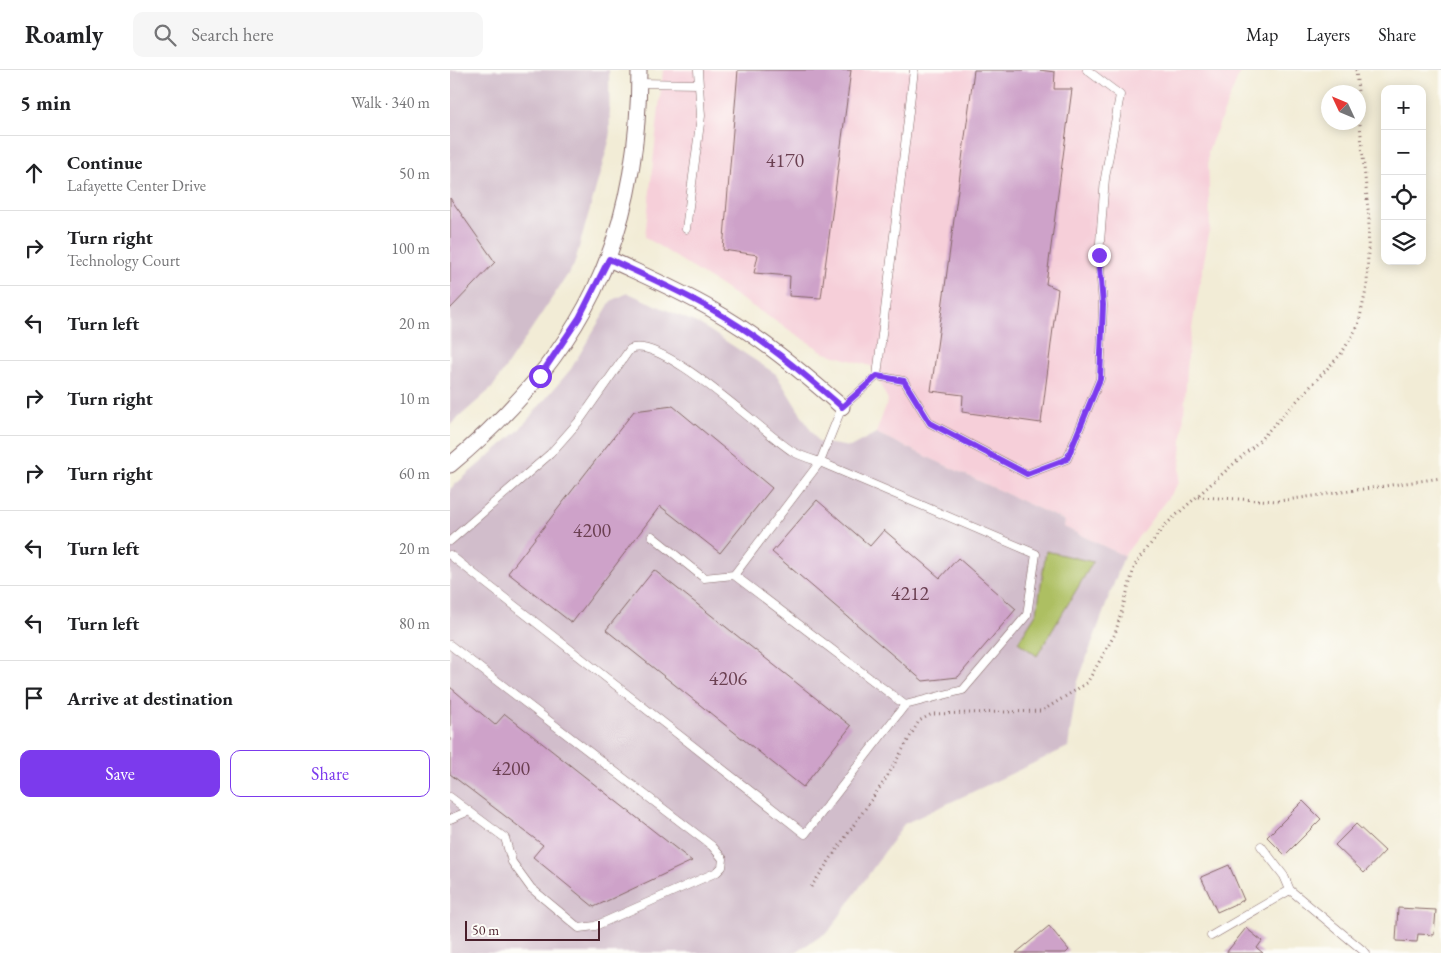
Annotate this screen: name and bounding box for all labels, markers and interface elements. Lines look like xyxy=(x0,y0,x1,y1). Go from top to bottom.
search box xyxy=(133,12,483,57)
text: Roamly xyxy=(25,19,103,50)
icon: search xyxy=(151,21,179,49)
text: Search here xyxy=(191,22,274,47)
text: Map xyxy=(1246,23,1278,46)
text: Layers xyxy=(1306,23,1350,46)
text: Share xyxy=(1378,23,1416,46)
north arrow xyxy=(1321,85,1366,130)
map controls xyxy=(1381,85,1426,265)
button: + xyxy=(1381,85,1426,130)
text: 5 min xyxy=(20,89,71,116)
text: Walk · 340 m xyxy=(351,92,430,113)
button: − xyxy=(1381,130,1426,175)
house number: 4170 xyxy=(766,147,805,173)
text: Continue xyxy=(67,150,142,175)
icon: ahead xyxy=(20,159,48,187)
text: 50 m xyxy=(399,163,430,184)
text: Lafayette Center Drive xyxy=(67,175,206,196)
button: locate xyxy=(1381,175,1426,220)
button: layers xyxy=(1381,220,1426,265)
text: Turn right xyxy=(67,225,153,250)
icon: right xyxy=(20,234,48,262)
text: 100 m xyxy=(391,238,430,259)
route end xyxy=(1088,244,1111,267)
text: Technology Court xyxy=(67,250,180,271)
icon: left xyxy=(20,309,48,337)
text: Turn left xyxy=(67,311,139,336)
text: 20 m xyxy=(399,313,430,334)
route start xyxy=(529,365,552,388)
icon: right xyxy=(20,384,48,412)
text: Turn right xyxy=(67,386,153,411)
text: 10 m xyxy=(399,388,430,409)
icon: right xyxy=(20,459,48,487)
text: Turn right xyxy=(67,461,153,486)
text: 60 m xyxy=(399,463,430,484)
house number: 4200 xyxy=(573,517,612,543)
icon: left xyxy=(20,534,48,562)
text: Turn left xyxy=(67,536,139,561)
text: 20 m xyxy=(399,538,430,559)
house number: 4212 xyxy=(891,580,930,606)
icon: left xyxy=(20,609,48,637)
text: Turn left xyxy=(67,611,139,636)
text: 80 m xyxy=(399,613,430,634)
house number: 4206 xyxy=(709,665,748,691)
icon: arrive xyxy=(20,684,48,712)
text: Arrive at destination xyxy=(67,686,233,711)
button: Save xyxy=(20,750,220,797)
button: Share xyxy=(230,750,430,797)
house number: 4200 xyxy=(492,755,531,781)
scale bar xyxy=(465,918,600,941)
text: 50 m xyxy=(472,921,499,939)

